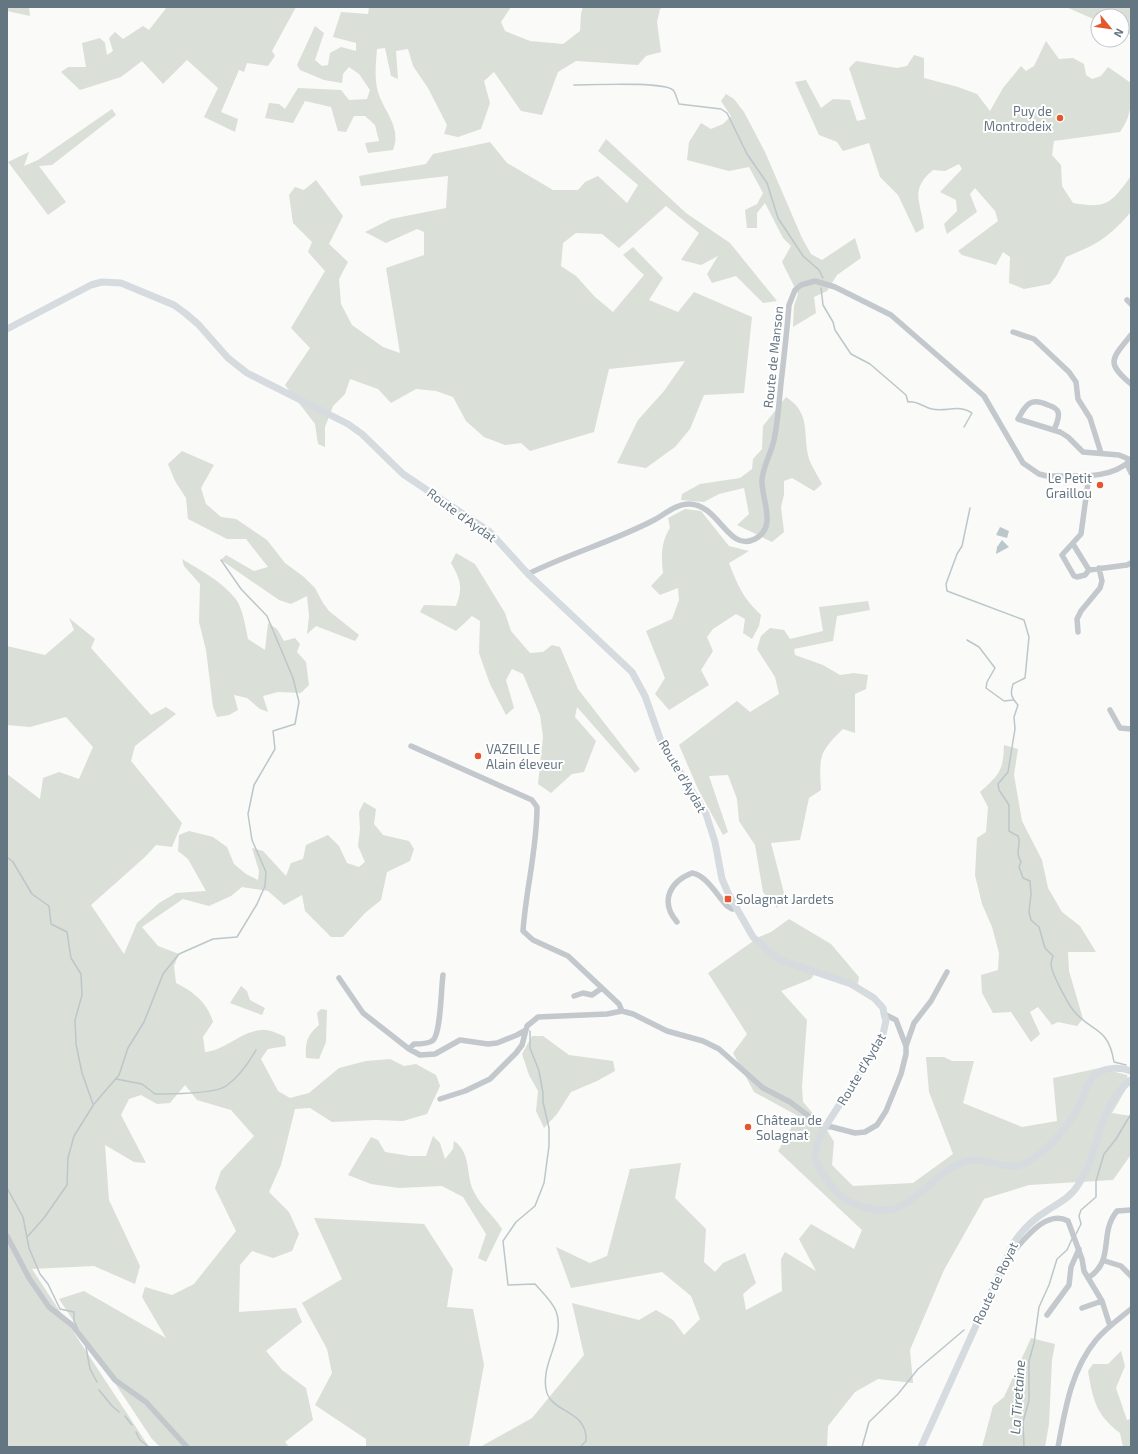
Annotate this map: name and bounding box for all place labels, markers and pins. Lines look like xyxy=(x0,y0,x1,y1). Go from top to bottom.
place label: Puy de Montrodeix xyxy=(984,103,1052,134)
marker: Puy de Montrodeix xyxy=(1055,113,1065,123)
place label: Le Petit Graillou xyxy=(1046,470,1092,501)
marker: Le Petit Graillou xyxy=(1095,480,1105,490)
place label: VAZEILLE Alain éleveur xyxy=(486,741,563,772)
marker: VAZEILLE Alain éleveur xyxy=(473,751,483,761)
place label: Solagnat Jardets xyxy=(736,891,834,907)
marker: Solagnat Jardets xyxy=(723,894,733,904)
place label: Château de Solagnat xyxy=(756,1112,822,1143)
marker: Château de Solagnat xyxy=(743,1122,753,1132)

